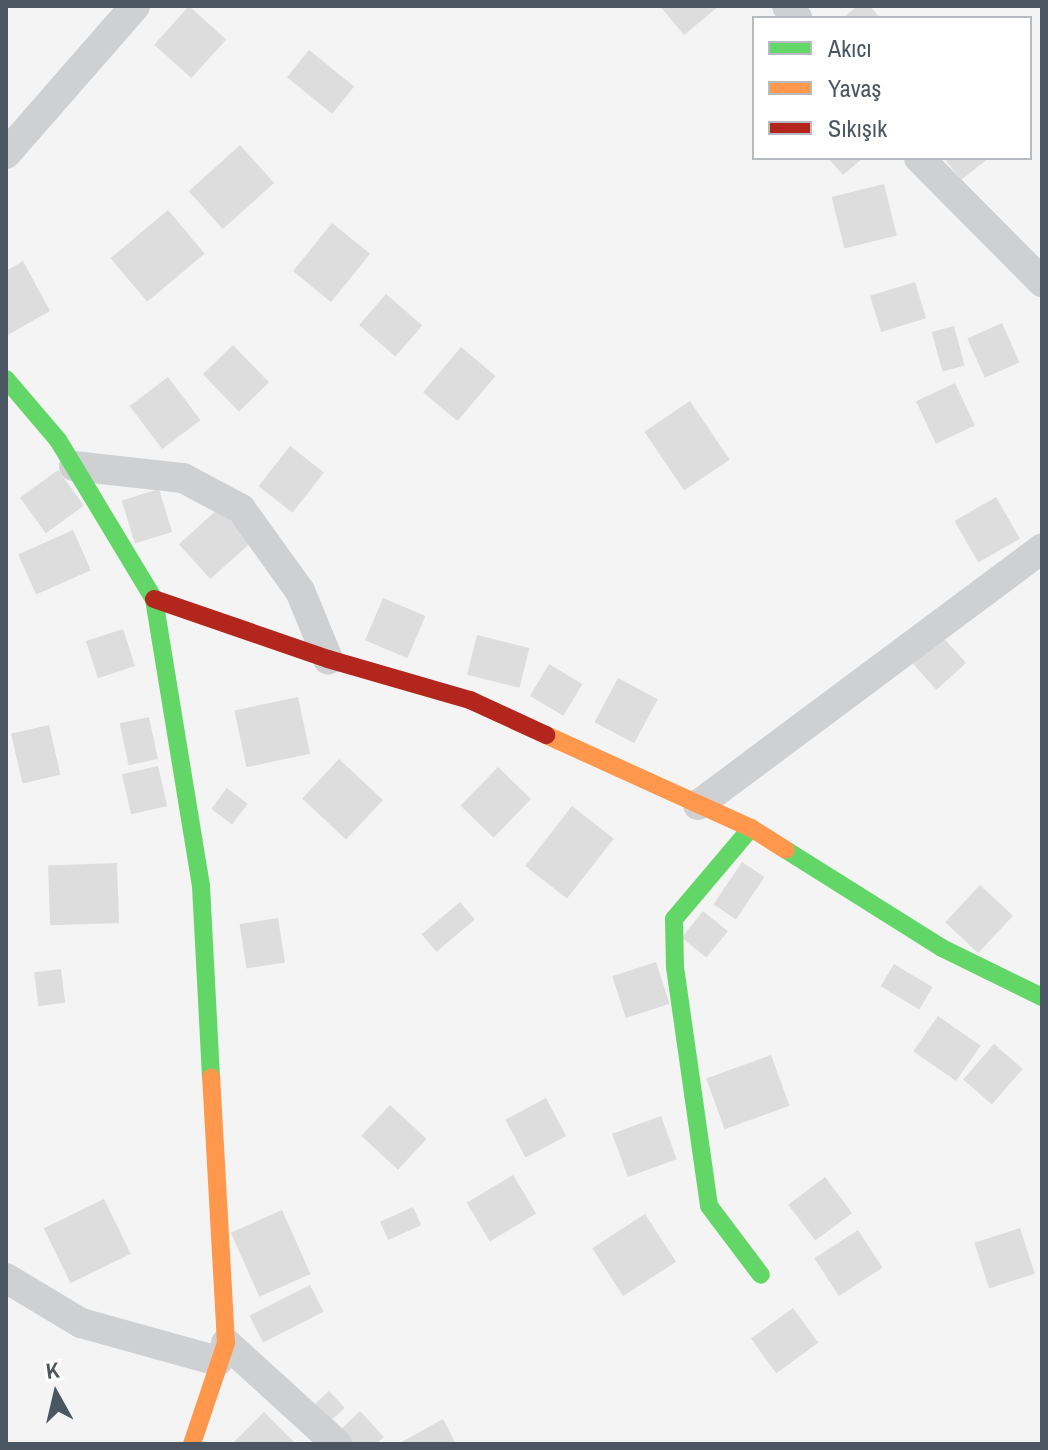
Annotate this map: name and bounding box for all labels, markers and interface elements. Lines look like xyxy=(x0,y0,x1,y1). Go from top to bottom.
legend xyxy=(752,16,1032,160)
text: Akıcı xyxy=(828,32,872,64)
text: Yavaş xyxy=(828,72,881,104)
text: Sıkışık xyxy=(828,112,887,144)
north arrow xyxy=(16,1354,96,1434)
text: K xyxy=(44,1354,61,1386)

